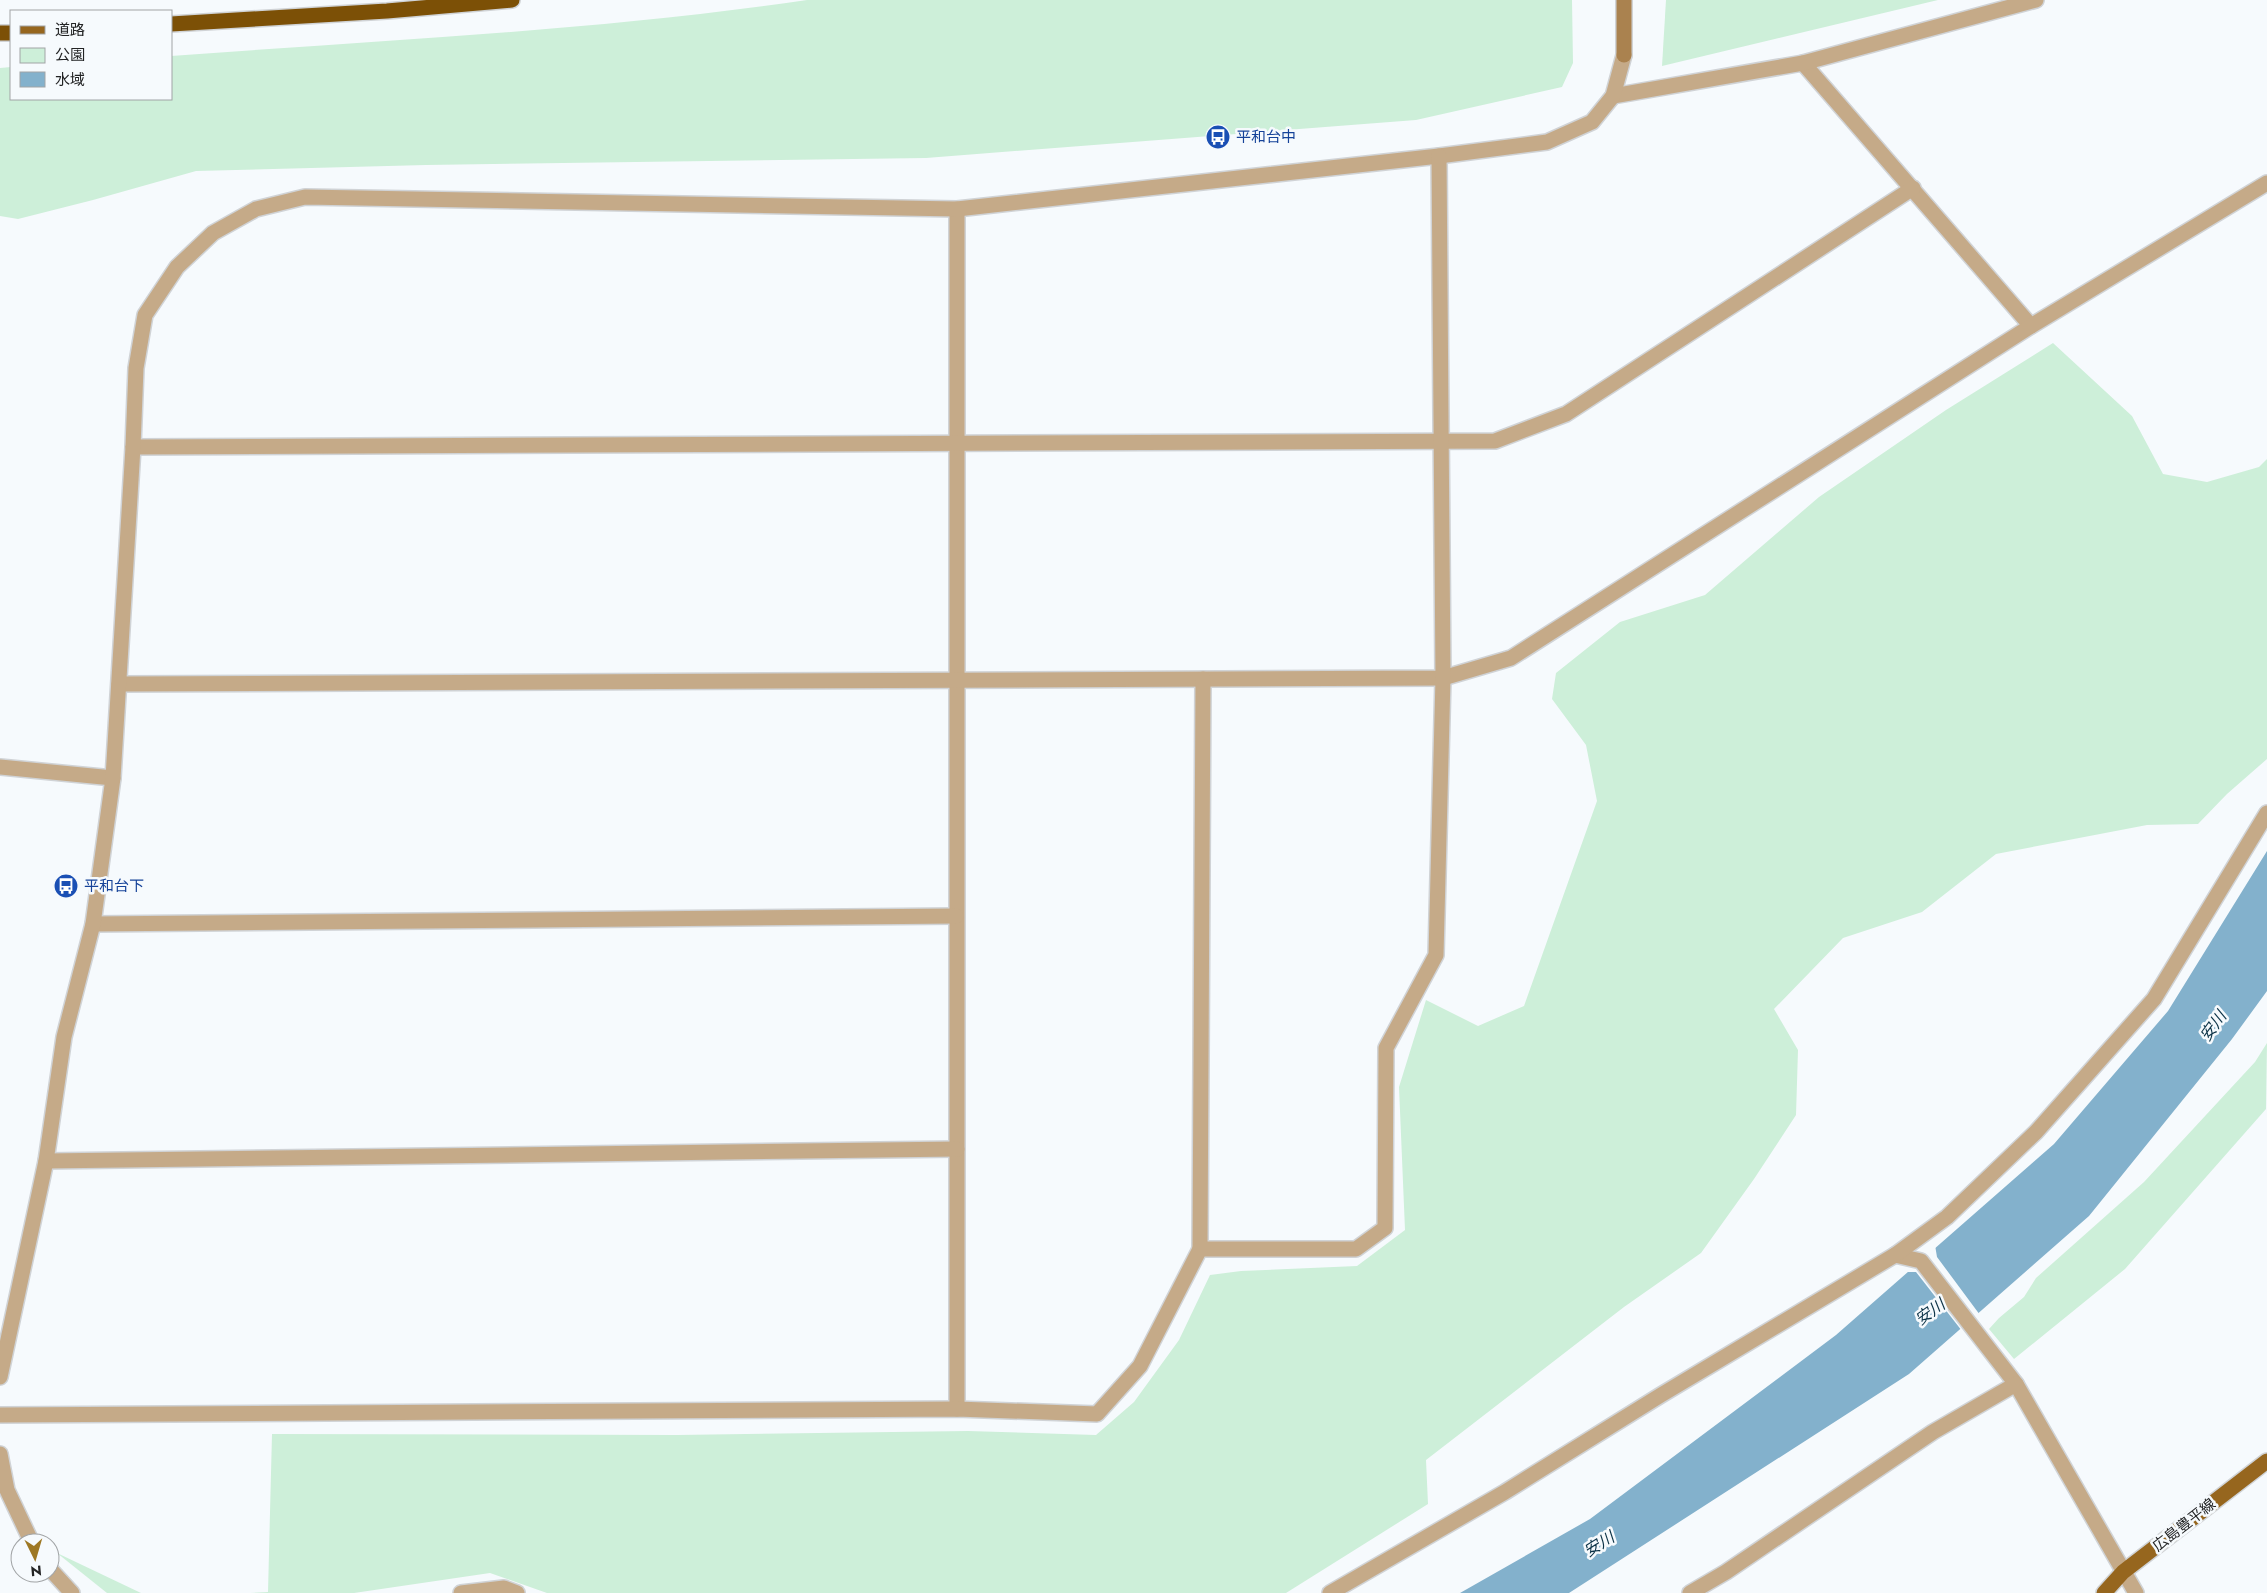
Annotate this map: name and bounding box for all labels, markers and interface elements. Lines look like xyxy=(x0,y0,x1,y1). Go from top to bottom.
legend xyxy=(10,10,172,100)
text: 道路 xyxy=(55,19,85,41)
text: 公園 xyxy=(55,44,85,66)
text: 水域 xyxy=(55,69,85,91)
bus stop icon: 平和台中 xyxy=(1205,124,1231,150)
place label: 平和台中 xyxy=(1236,126,1296,148)
bus stop icon: 平和台下 xyxy=(53,873,79,899)
place label: 平和台下 xyxy=(84,875,144,897)
water label: 安川 xyxy=(2194,1005,2233,1046)
water label: 安川 xyxy=(1910,1292,1951,1331)
street label: 広島豊平線 xyxy=(2148,1493,2220,1557)
water label: 安川 xyxy=(1579,1525,1620,1562)
north arrow xyxy=(10,1533,60,1583)
text: N xyxy=(30,1561,43,1581)

